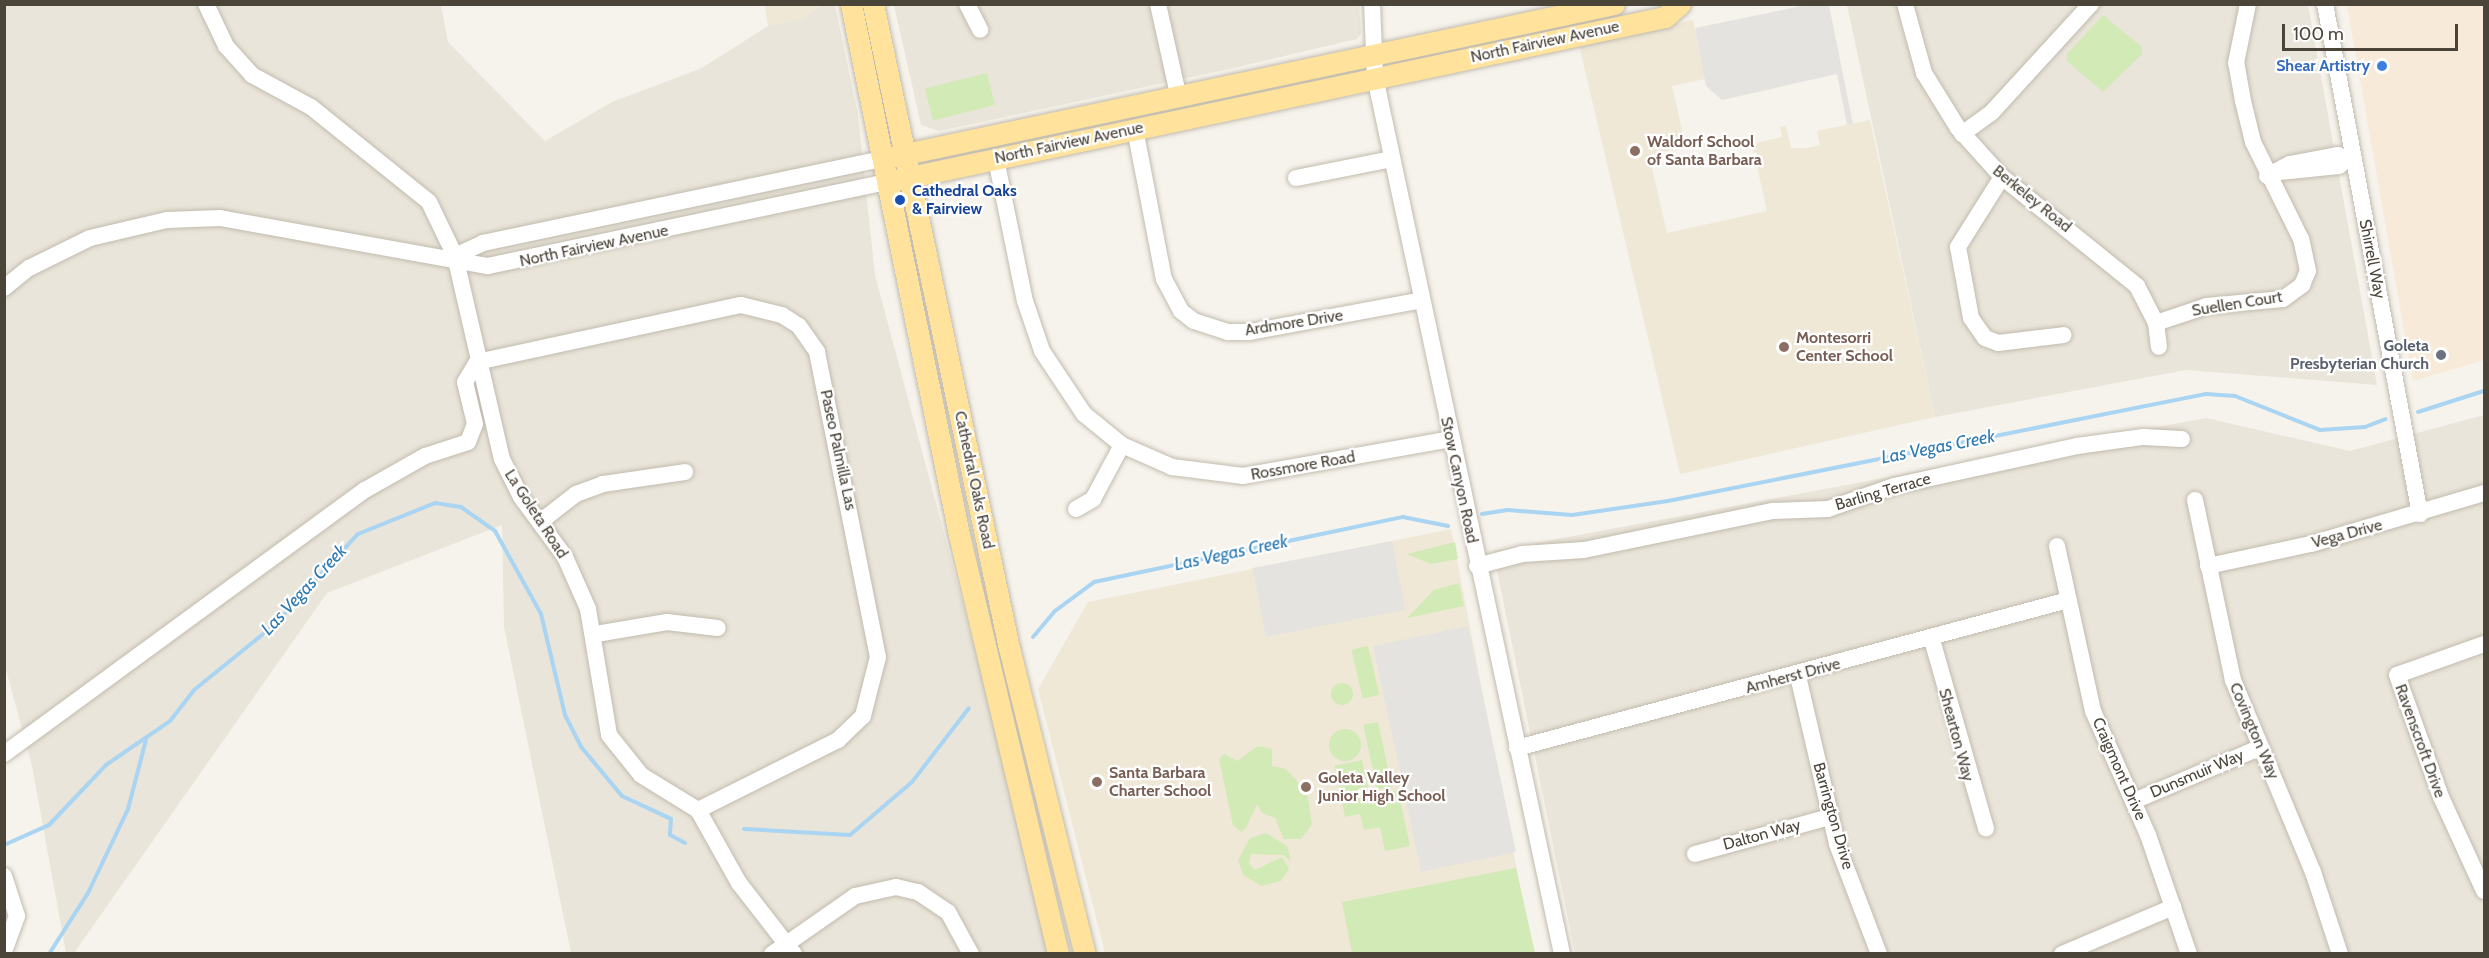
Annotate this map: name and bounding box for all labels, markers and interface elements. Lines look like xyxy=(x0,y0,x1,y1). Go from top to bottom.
scale bar xyxy=(2285,12,2460,50)
street label: North Fairview Avenue xyxy=(1469,17,1621,67)
text: 100 m xyxy=(2293,23,2344,45)
place label: Shear Artistry xyxy=(2276,56,2370,76)
marker: Shear Artistry xyxy=(2375,59,2389,73)
street label: North Fairview Avenue xyxy=(993,118,1145,168)
place label: Waldorf School of Santa Barbara xyxy=(1647,132,1762,170)
marker: Waldorf School of Santa Barbara xyxy=(1628,144,1642,158)
street label: Berkeley Road xyxy=(1989,161,2075,237)
place label: Cathedral Oaks & Fairview xyxy=(912,181,1017,219)
marker: Cathedral Oaks & Fairview xyxy=(893,193,907,207)
street label: Shirrell Way xyxy=(2355,218,2389,300)
street label: North Fairview Avenue xyxy=(518,221,670,271)
street label: Suellen Court xyxy=(2190,287,2284,321)
street label: Ardmore Drive xyxy=(1244,306,1344,340)
place label: Montesorri Center School xyxy=(1796,328,1893,366)
place label: Goleta Presbyterian Church xyxy=(2290,336,2429,374)
marker: Montesorri Center School xyxy=(1777,340,1791,354)
marker: Goleta Presbyterian Church xyxy=(2434,348,2448,362)
street label: Paseo Palmilla Las xyxy=(816,388,860,512)
street label: Cathedral Oaks Road xyxy=(950,409,998,551)
street label: Stow Canyon Road xyxy=(1436,415,1482,545)
water label: Las Vegas Creek xyxy=(1879,425,1997,469)
street label: Rossmore Road xyxy=(1249,447,1357,485)
street label: La Goleta Road xyxy=(500,466,572,562)
street label: Barling Terrace xyxy=(1833,469,1933,515)
street label: Vega Drive xyxy=(2310,515,2384,553)
water label: Las Vegas Creek xyxy=(1172,530,1290,576)
water label: Las Vegas Creek xyxy=(257,540,351,640)
street label: Amherst Drive xyxy=(1744,654,1842,698)
street label: Covington Way xyxy=(2225,680,2283,782)
street label: Ravenscroft Drive xyxy=(2391,682,2449,800)
street label: Shearton Way xyxy=(1934,686,1978,784)
street label: Craigmont Drive xyxy=(2088,715,2150,823)
street label: Dunsmuir Way xyxy=(2147,746,2247,802)
street label: Barrington Drive xyxy=(1809,760,1857,872)
place label: Santa Barbara Charter School xyxy=(1109,763,1211,801)
place label: Goleta Valley Junior High School xyxy=(1318,768,1445,806)
marker: Santa Barbara Charter School xyxy=(1090,775,1104,789)
marker: Goleta Valley Junior High School xyxy=(1299,780,1313,794)
street label: Dalton Way xyxy=(1721,815,1803,855)

